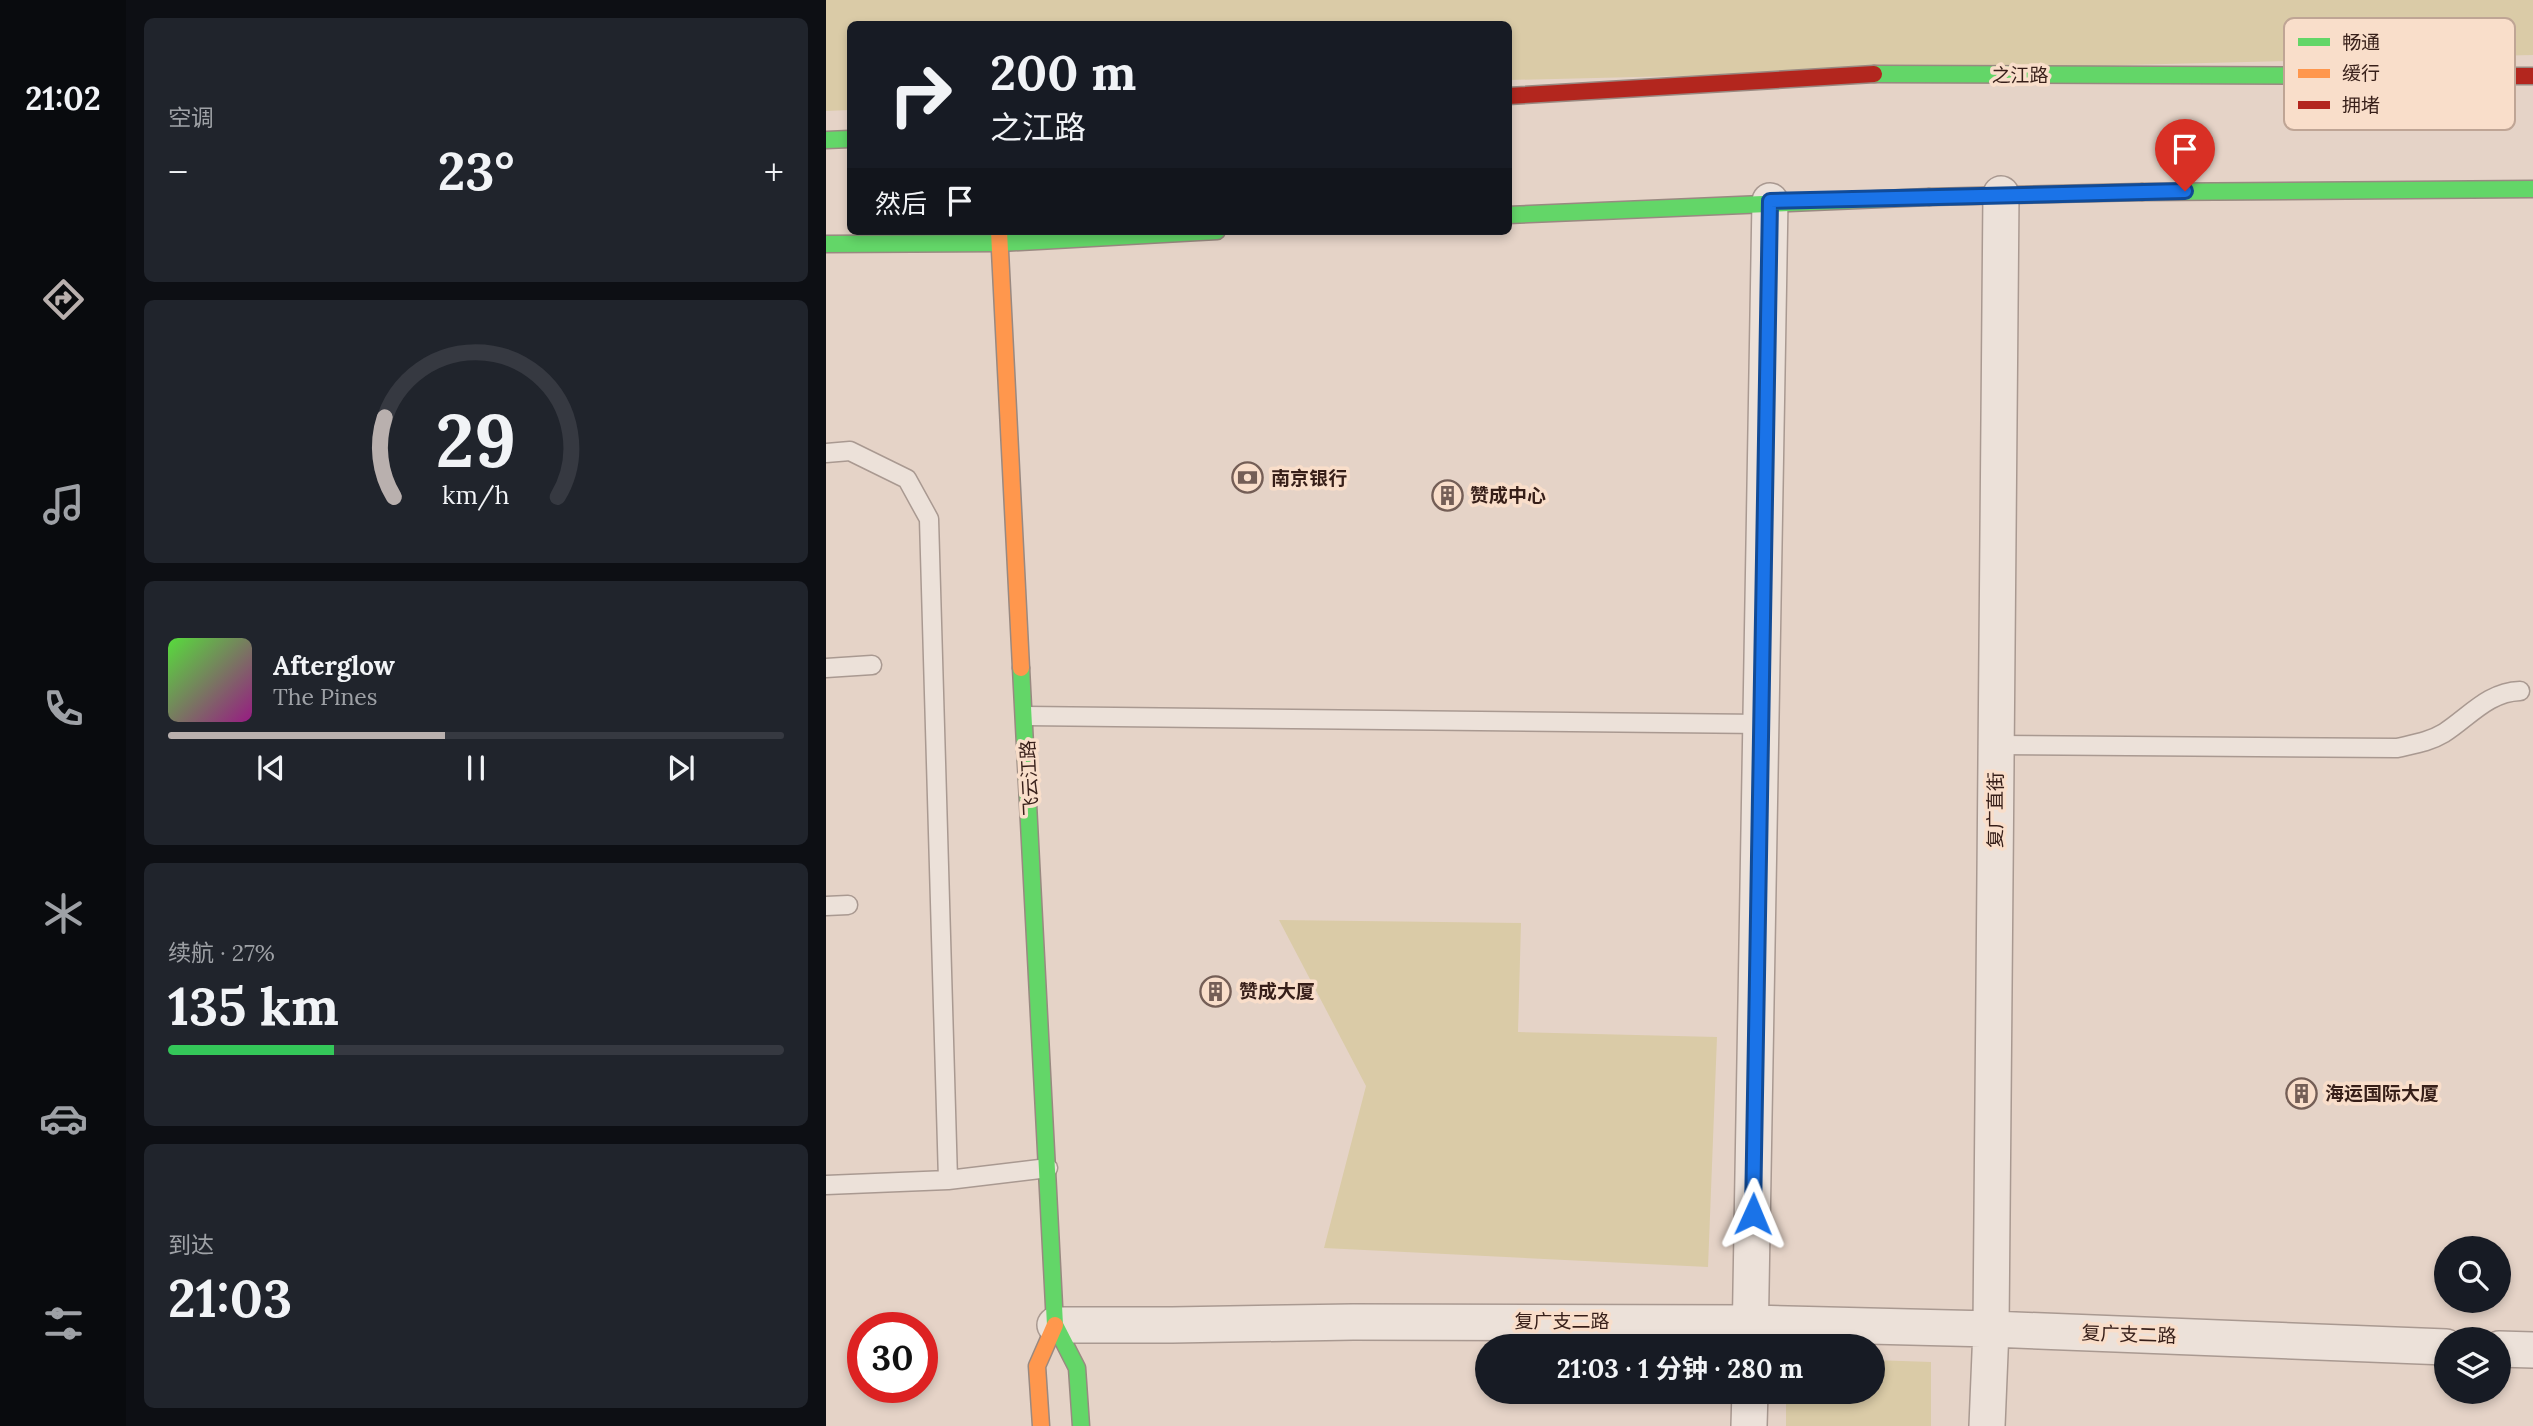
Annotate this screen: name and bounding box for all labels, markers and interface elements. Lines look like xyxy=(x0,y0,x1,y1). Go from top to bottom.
legend xyxy=(2284,18,2515,130)
text: 畅通 xyxy=(2342,30,2380,54)
text: 200 m xyxy=(990,41,1136,103)
icon: right xyxy=(875,49,966,140)
text: 缓行 xyxy=(2342,61,2380,85)
street label: 之江路 xyxy=(1991,63,2049,87)
text: 21:02 xyxy=(25,78,101,119)
text: 拥堵 xyxy=(2342,93,2380,117)
text: 空调 xyxy=(168,103,214,132)
text: 之江路 xyxy=(990,107,1086,148)
pin xyxy=(2155,119,2215,191)
icon: arrive xyxy=(2166,130,2204,168)
text: 23° xyxy=(438,138,514,204)
text: − xyxy=(168,148,188,196)
text: + xyxy=(764,148,784,196)
icon: arrive xyxy=(941,182,979,220)
text: 然后 xyxy=(875,187,927,220)
icon: directions xyxy=(39,275,88,324)
text: 29 xyxy=(436,395,516,488)
bank icon: 南京银行 xyxy=(1231,461,1265,495)
place label: 南京银行 xyxy=(1271,466,1347,490)
building icon: 赞成中心 xyxy=(1430,478,1464,512)
text: km/h xyxy=(442,479,510,511)
icon: music xyxy=(39,480,88,529)
place label: 赞成中心 xyxy=(1470,483,1546,507)
text: Afterglow xyxy=(273,649,395,682)
text: The Pines xyxy=(273,682,378,711)
icon: phone xyxy=(39,684,88,733)
street label: 飞云江路 xyxy=(1015,739,1043,817)
icon: previous xyxy=(252,749,290,787)
icon: pause xyxy=(457,749,495,787)
icon: next xyxy=(662,749,700,787)
street label: 复广直街 xyxy=(1983,772,2007,848)
icon: climate xyxy=(39,889,88,938)
text: 续航 · 27% xyxy=(168,938,275,967)
text: 135 km xyxy=(168,973,339,1039)
building icon: 赞成大厦 xyxy=(1199,974,1233,1008)
place label: 赞成大厦 xyxy=(1239,979,1315,1003)
building icon: 海运国际大厦 xyxy=(2285,1076,2319,1110)
place label: 海运国际大厦 xyxy=(2325,1081,2439,1105)
icon: car xyxy=(39,1094,88,1143)
position arrow xyxy=(1716,1177,1790,1251)
text: 到达 xyxy=(168,1230,214,1259)
map controls xyxy=(2434,1236,2511,1404)
button: search xyxy=(2434,1236,2511,1313)
text: 21:03 xyxy=(168,1265,292,1331)
icon: filters xyxy=(39,1299,88,1348)
street label: 复广支二路 xyxy=(1514,1309,1610,1333)
speed limit sign: 30 xyxy=(847,1312,938,1403)
street label: 复广支二路 xyxy=(2081,1320,2177,1348)
button: layers xyxy=(2434,1327,2511,1404)
text: 21:03 · 1 分钟 · 280 m xyxy=(1557,1352,1803,1385)

